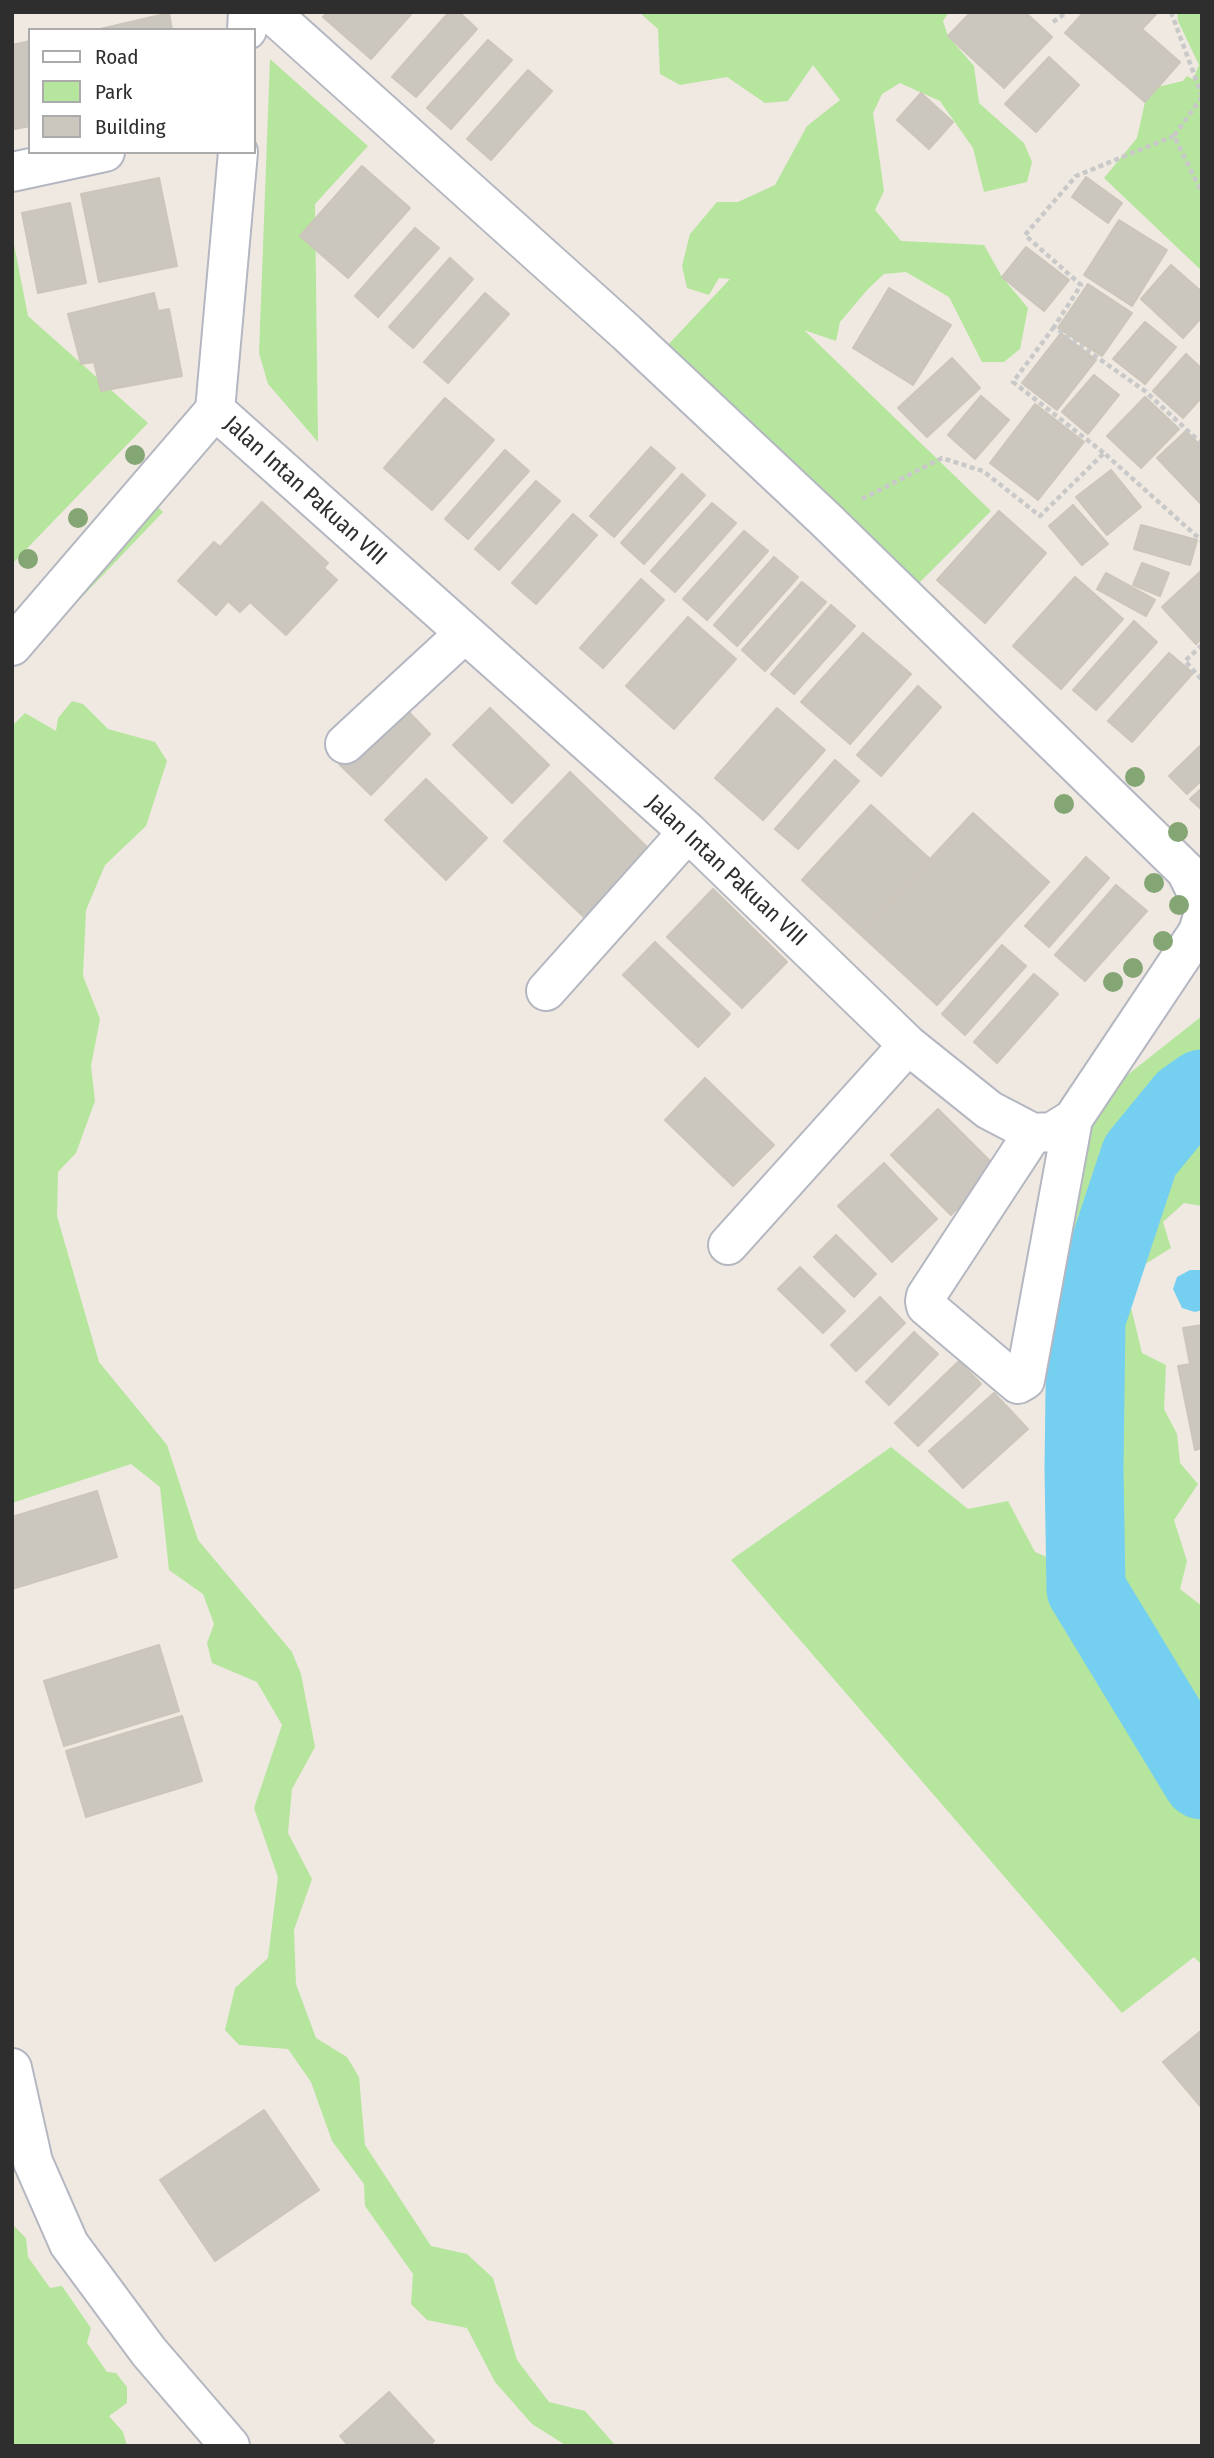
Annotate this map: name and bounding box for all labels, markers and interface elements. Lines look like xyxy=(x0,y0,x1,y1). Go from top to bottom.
legend xyxy=(28,28,256,154)
text: Road xyxy=(95,44,139,70)
text: Park xyxy=(95,79,132,105)
text: Building xyxy=(95,114,166,140)
street label: Jalan Intan Pakuan VIII xyxy=(218,411,392,571)
street label: Jalan Intan Pakuan VIII xyxy=(640,789,812,953)

